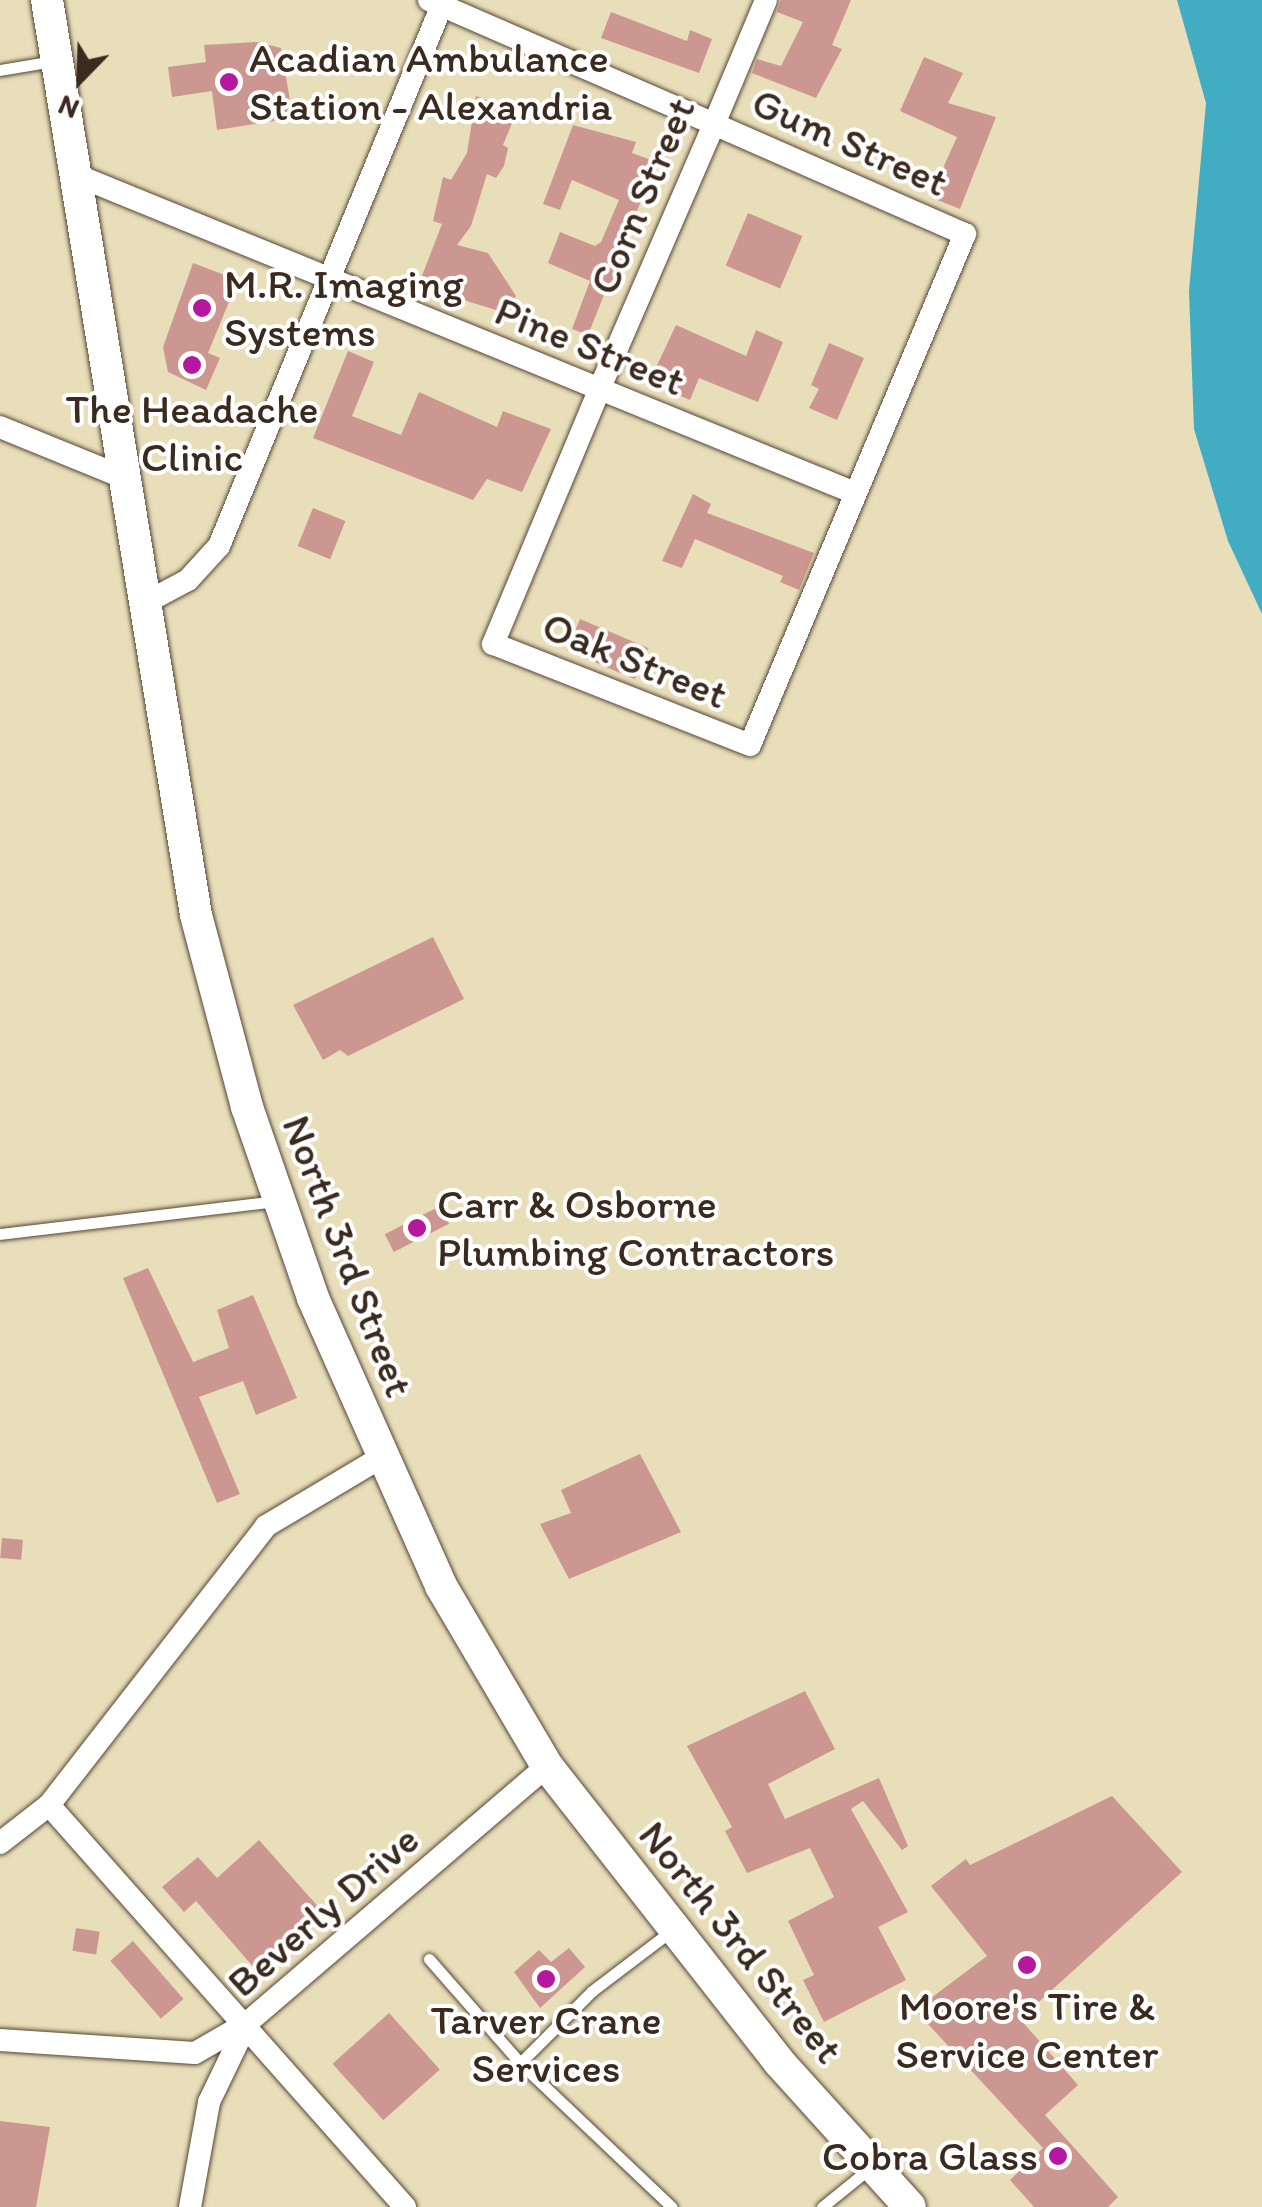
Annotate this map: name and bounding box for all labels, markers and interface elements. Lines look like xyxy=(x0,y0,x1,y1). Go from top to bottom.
north arrow xyxy=(30,30,130,130)
place label: Acadian Ambulance Station - Alexandria xyxy=(249,33,612,132)
marker: Acadian Ambulance Station - Alexandria xyxy=(218,71,240,93)
street label: Gum Street xyxy=(745,77,955,207)
text: N xyxy=(53,88,84,127)
street label: Corn Street xyxy=(578,90,706,302)
place label: M.R. Imaging Systems xyxy=(224,259,463,358)
street label: Pine Street xyxy=(488,285,692,407)
marker: M.R. Imaging Systems xyxy=(189,295,215,321)
marker: The Headache Clinic xyxy=(179,352,205,378)
place label: The Headache Clinic xyxy=(66,384,318,482)
street label: Oak Street xyxy=(536,600,734,720)
street label: North 3rd Street xyxy=(271,1109,425,1403)
place label: Carr & Osborne Plumbing Contractors xyxy=(437,1179,835,1278)
marker: Carr & Osborne Plumbing Contractors xyxy=(406,1217,428,1239)
street label: North 3rd Street xyxy=(628,1811,854,2073)
street label: Beverly Drive xyxy=(217,1814,429,2008)
marker: Moore's Tire & Service Center xyxy=(1016,1954,1038,1976)
marker: Tarver Crane Services xyxy=(535,1968,557,1990)
place label: Moore's Tire & Service Center xyxy=(895,1981,1159,2080)
place label: Tarver Crane Services xyxy=(431,1995,661,2094)
place label: Cobra Glass xyxy=(821,2131,1038,2181)
marker: Cobra Glass xyxy=(1047,2145,1069,2167)

